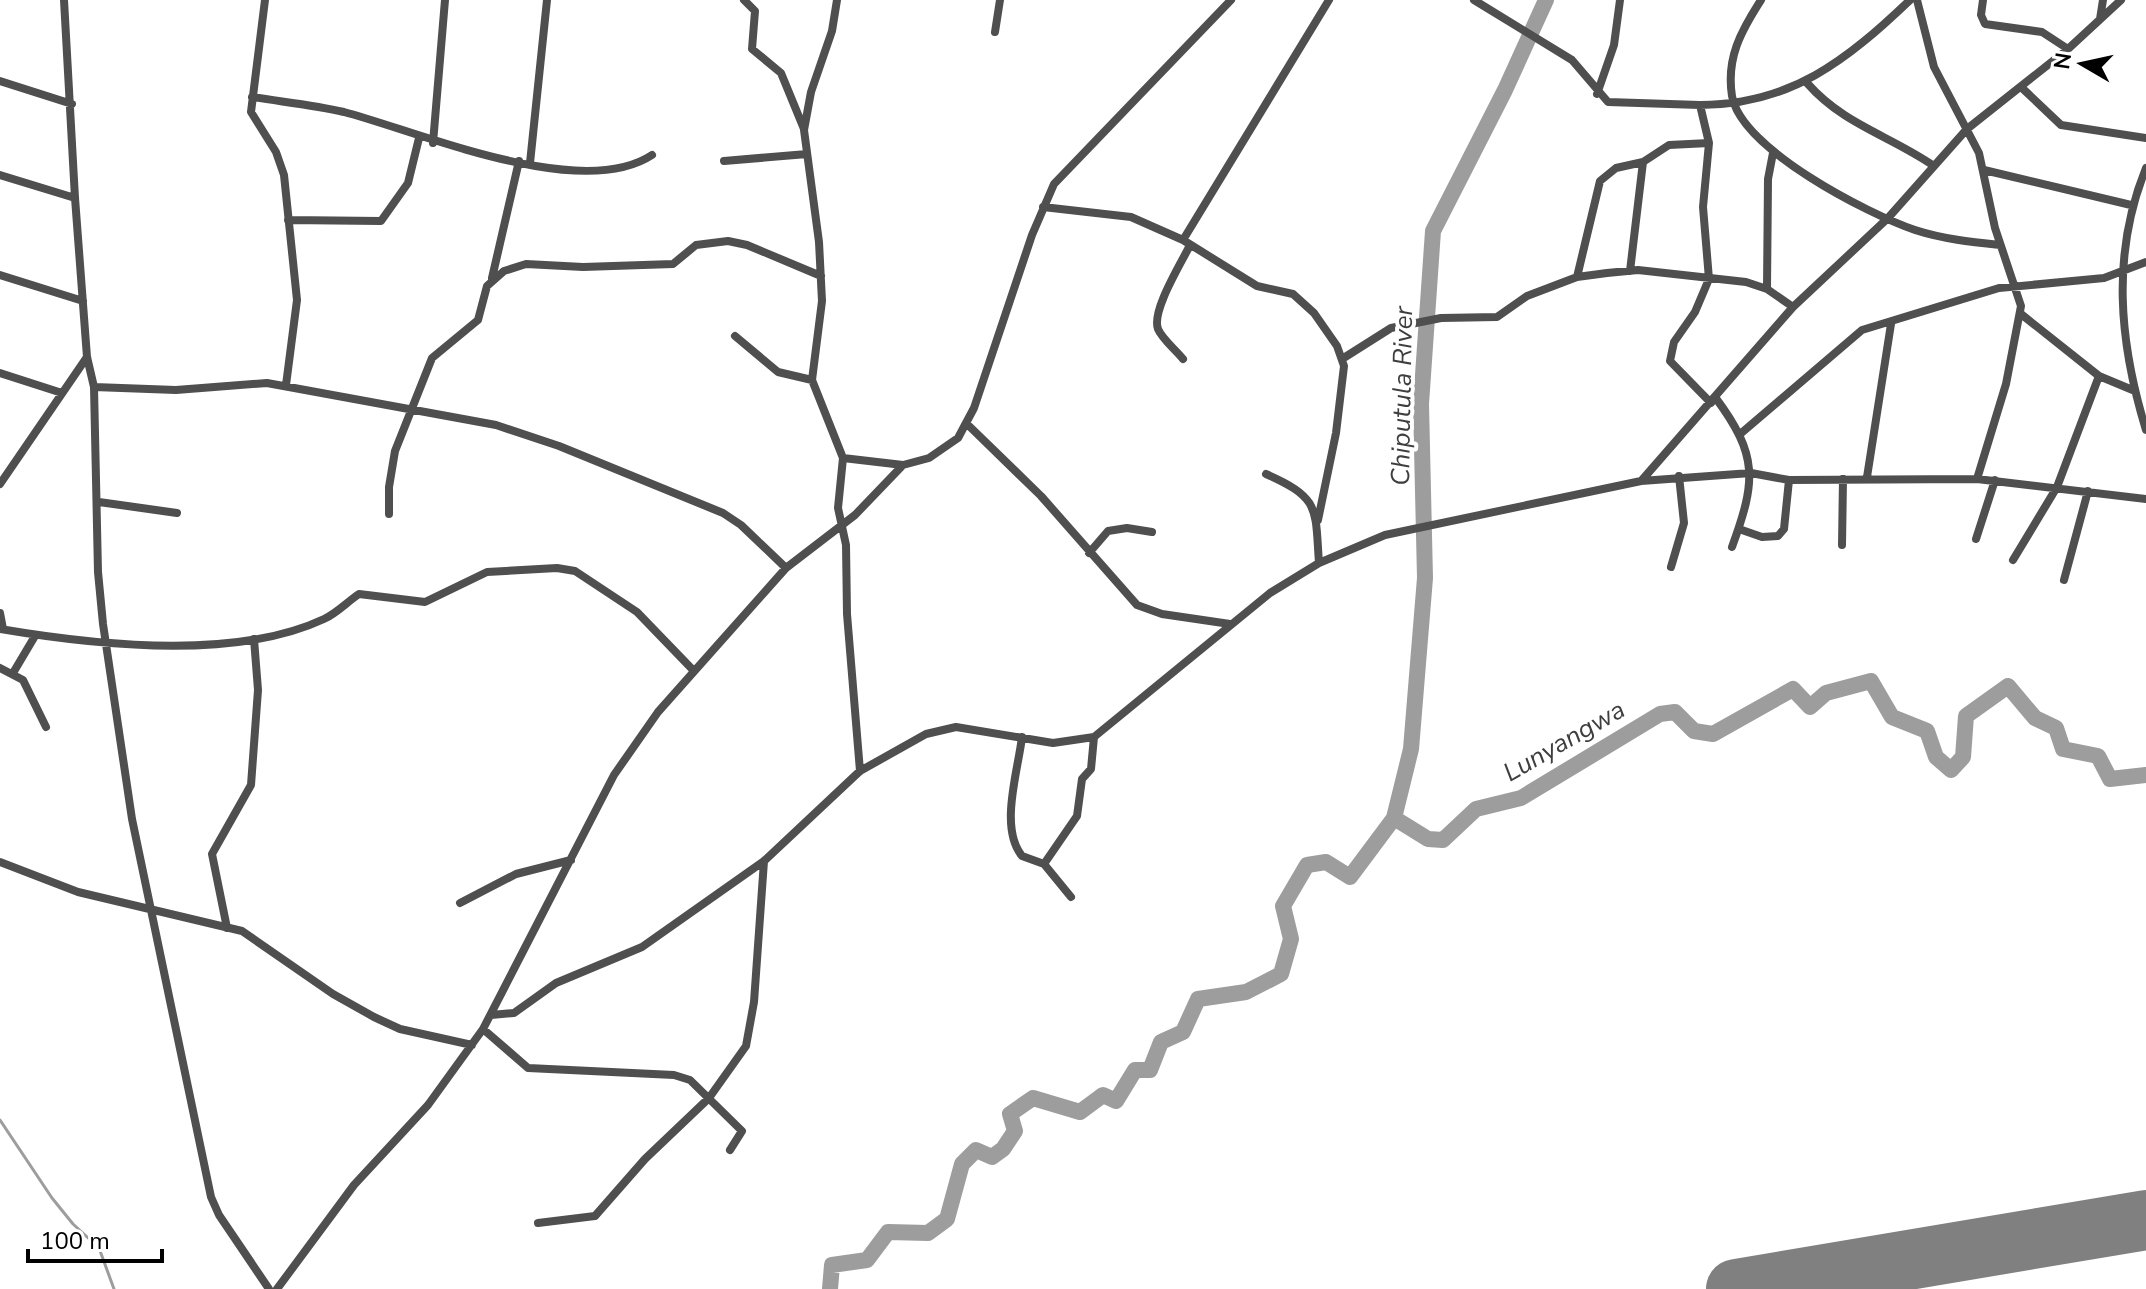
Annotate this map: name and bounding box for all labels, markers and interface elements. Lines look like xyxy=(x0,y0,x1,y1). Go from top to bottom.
north arrow xyxy=(2042,24,2122,104)
text: N xyxy=(2047,51,2079,72)
water label: Chiputula River xyxy=(1383,305,1421,486)
water label: Lunyangwa xyxy=(1497,692,1631,790)
scale bar xyxy=(28,1213,162,1263)
text: 100 m xyxy=(40,1225,110,1257)

